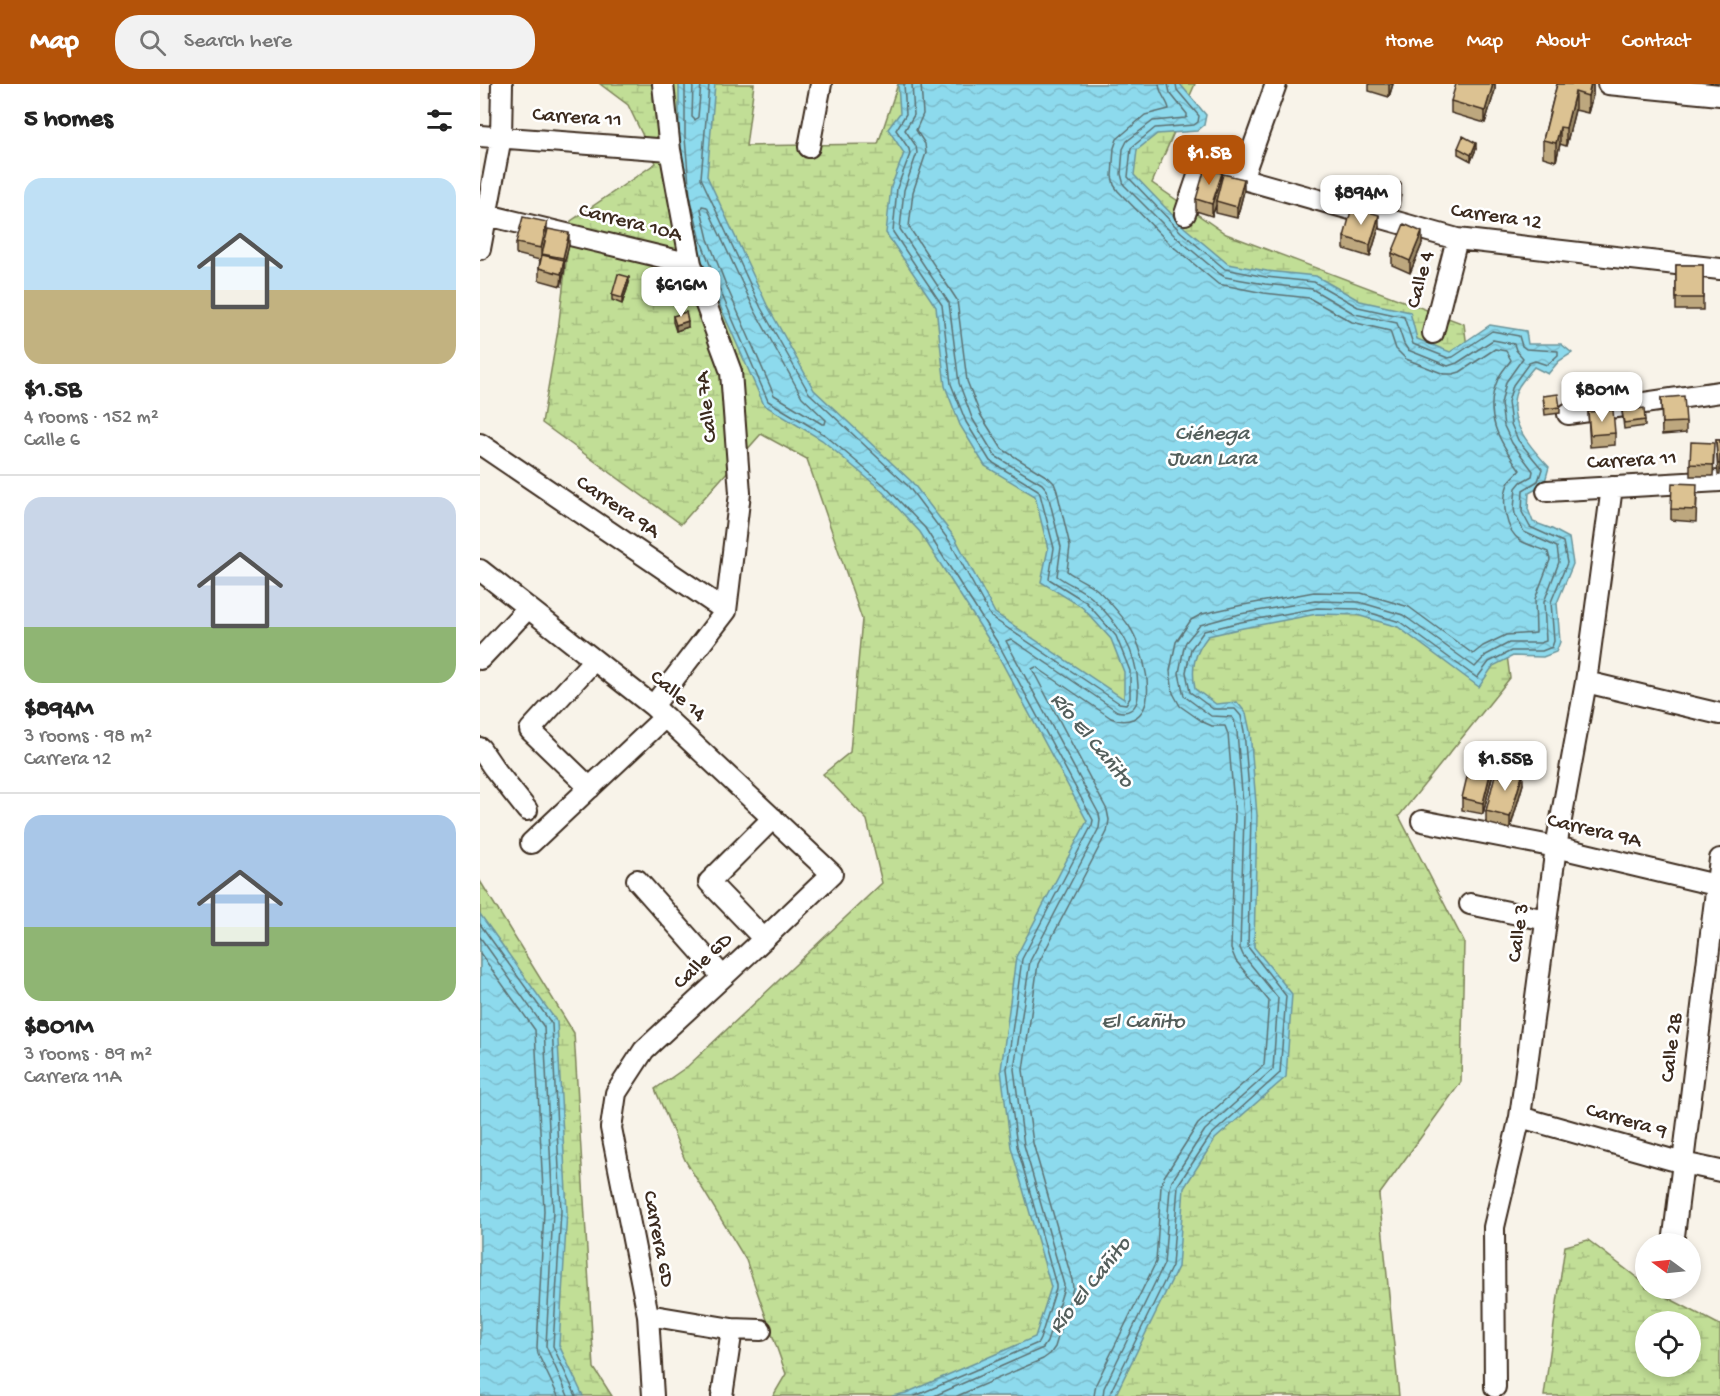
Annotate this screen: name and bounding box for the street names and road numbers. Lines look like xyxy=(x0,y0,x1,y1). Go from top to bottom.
street label: Carrera 11 xyxy=(531,103,623,135)
street label: Carrera 10A xyxy=(576,199,686,249)
street label: Carrera 12 xyxy=(1449,199,1543,237)
street label: Calle 4 xyxy=(1402,249,1442,311)
street label: Calle 7A xyxy=(691,368,725,444)
street label: Carrera 11 xyxy=(1587,447,1677,477)
street label: Carrera 9A xyxy=(570,471,665,546)
street label: Calle 14 xyxy=(644,666,710,728)
street label: Carrera 9A xyxy=(1545,809,1645,855)
street label: Calle 3 xyxy=(1504,902,1536,964)
street label: Calle 6D xyxy=(669,928,739,996)
street label: Calle 2B xyxy=(1656,1011,1690,1084)
street label: Carrera 9 xyxy=(1582,1098,1670,1146)
street label: Carrera 6D xyxy=(635,1189,679,1289)

